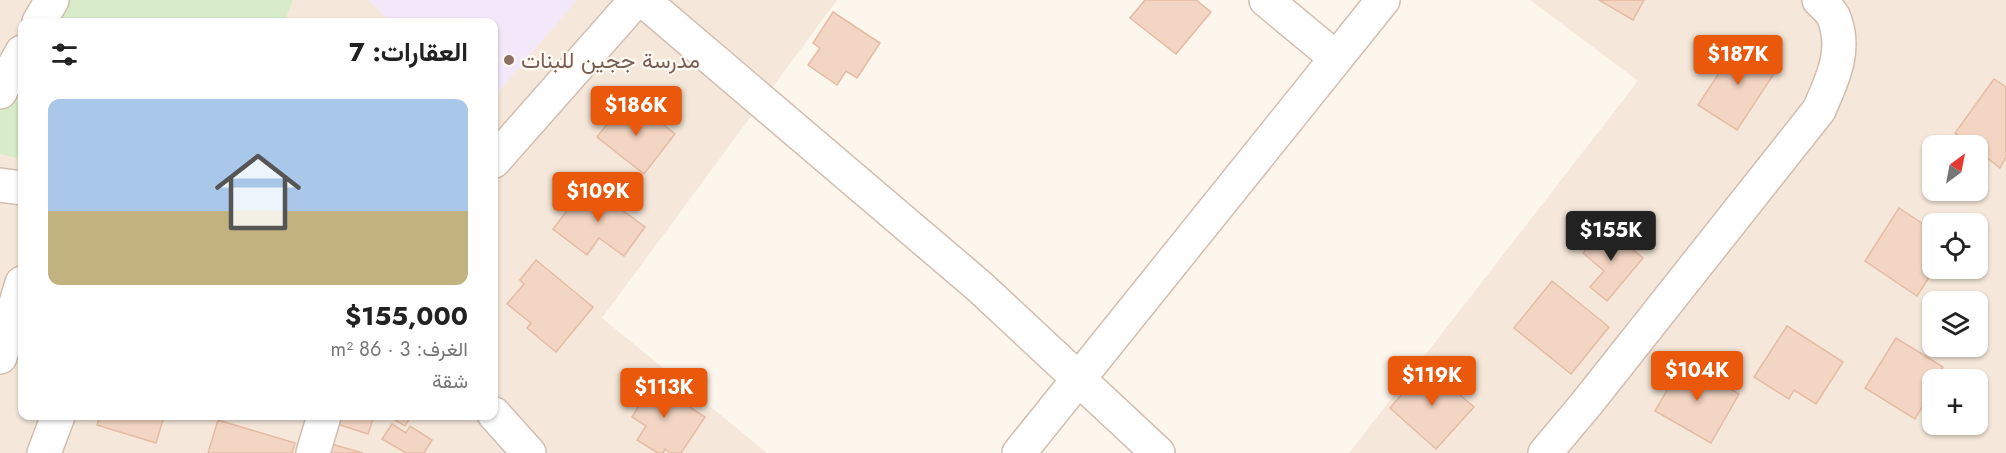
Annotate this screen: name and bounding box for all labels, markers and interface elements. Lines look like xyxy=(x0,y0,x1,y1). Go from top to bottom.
text: العقارات: 7 xyxy=(349,33,468,71)
pin: $187K xyxy=(1696,35,1780,86)
icon: filters xyxy=(48,38,81,71)
text: $187K xyxy=(1708,40,1768,69)
place label: مدرسة ججين للبنات xyxy=(521,44,700,76)
marker: مدرسة ججين للبنات xyxy=(502,53,516,67)
pin: $186K xyxy=(594,86,678,137)
text: $186K xyxy=(605,91,667,120)
north arrow xyxy=(1922,135,1988,201)
map controls xyxy=(1922,135,1988,435)
icon: home xyxy=(204,138,312,246)
pin: $109K xyxy=(556,172,640,223)
text: $109K xyxy=(566,177,630,206)
pin: $155K xyxy=(1569,211,1653,262)
button: locate xyxy=(1922,213,1988,279)
text: $155K xyxy=(1580,216,1642,245)
button: layers xyxy=(1922,291,1988,357)
text: $155,000 xyxy=(345,297,468,335)
text: الغرف: 3 · 86 m² xyxy=(331,335,468,364)
pin: $104K xyxy=(1655,351,1739,402)
pin: $119K xyxy=(1390,356,1474,407)
text: $104K xyxy=(1665,356,1729,385)
text: $119K xyxy=(1402,361,1462,390)
text: شقة xyxy=(432,367,468,396)
pin: $113K xyxy=(622,368,706,419)
button: + xyxy=(1922,369,1988,435)
text: $113K xyxy=(634,373,694,402)

